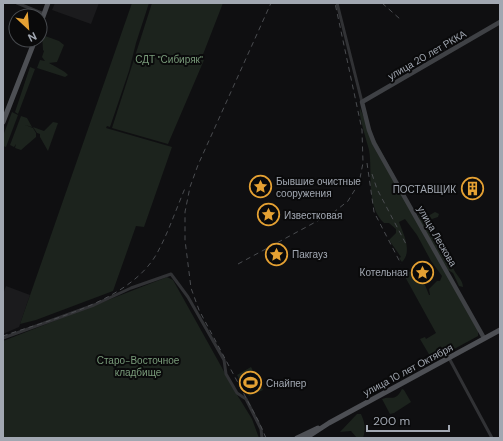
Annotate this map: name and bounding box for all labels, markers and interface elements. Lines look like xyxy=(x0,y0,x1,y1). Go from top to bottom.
north arrow xyxy=(8,8,48,48)
street label: улица 20 лет РККА xyxy=(385,27,469,83)
text: N xyxy=(26,29,39,45)
park label: СДТ "Сибиряк" xyxy=(135,53,203,66)
place icon: Бывшие очистные сооружения xyxy=(248,174,274,200)
place label: Бывшие очистные сооружения xyxy=(276,175,361,200)
building icon: ПОСТАВЩИК xyxy=(459,176,485,202)
place label: ПОСТАВЩИК xyxy=(393,183,456,196)
place icon: Известковая xyxy=(255,202,281,228)
street label: улица Лескова xyxy=(414,203,460,269)
place label: Известковая xyxy=(284,209,342,222)
place icon: Пакгауз xyxy=(263,241,289,267)
place label: Пакгауз xyxy=(292,248,328,261)
place icon: Котельная xyxy=(410,259,436,285)
place label: Котельная xyxy=(360,266,408,279)
street label: улица 10 лет Октября xyxy=(361,341,455,399)
park label: Старо-Восточное кладбище xyxy=(97,354,180,379)
sports icon: Снайпер xyxy=(237,370,263,396)
place label: Снайпер xyxy=(266,377,307,390)
scale bar xyxy=(367,407,449,433)
text: 200 m xyxy=(373,413,410,429)

